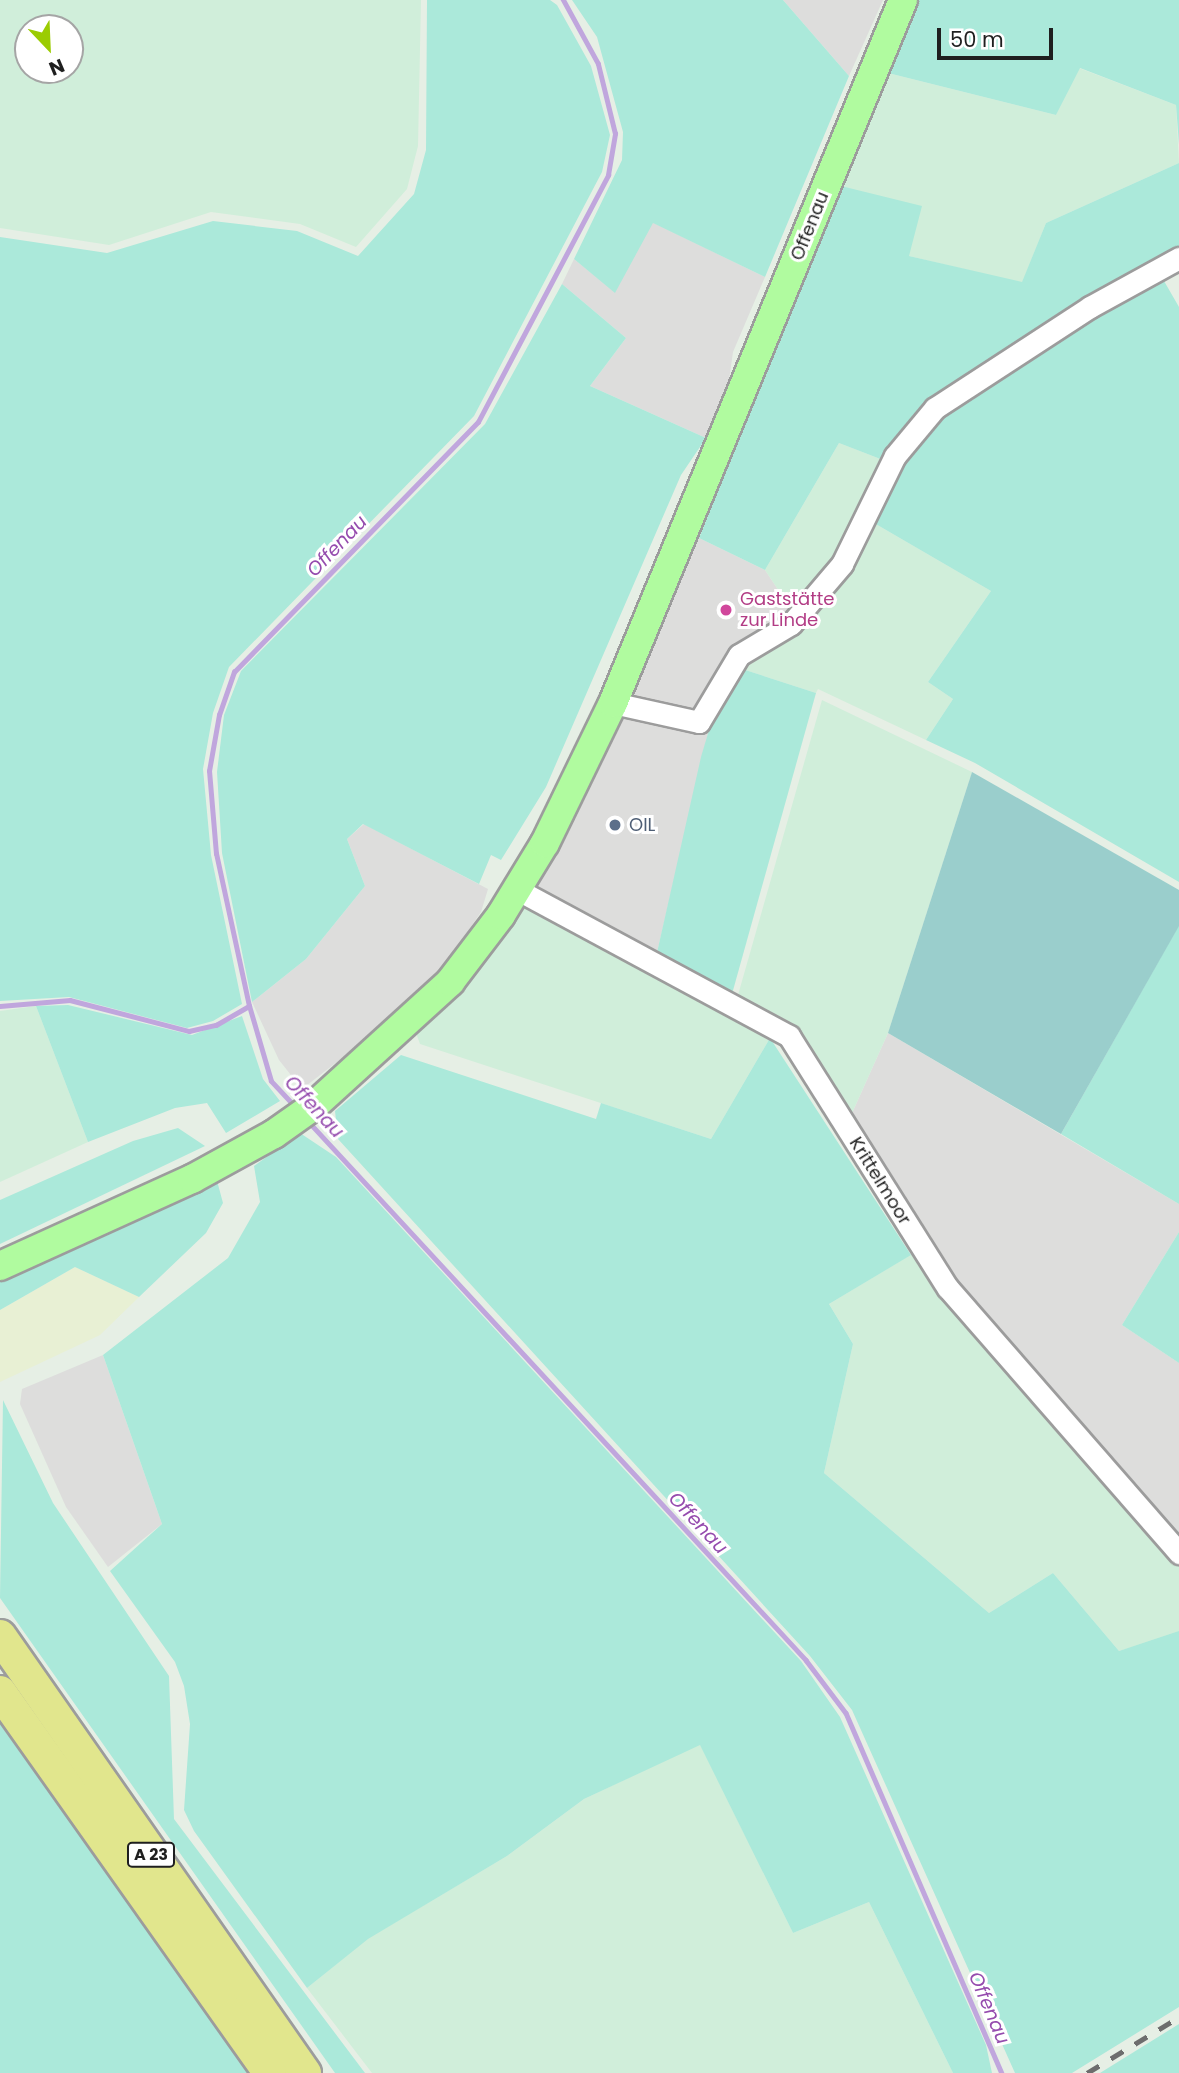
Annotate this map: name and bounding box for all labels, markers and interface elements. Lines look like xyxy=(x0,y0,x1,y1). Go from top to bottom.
north arrow xyxy=(14,14,84,84)
scale bar xyxy=(941,14,1056,58)
text: 50 m xyxy=(950,25,1004,54)
text: N xyxy=(45,52,68,82)
street label: Offenau xyxy=(786,188,834,264)
water label: Offenau xyxy=(302,511,372,581)
place label: Gaststätte zur Linde xyxy=(740,589,834,632)
marker: Gaststätte zur Linde xyxy=(718,602,734,618)
place label: OIL xyxy=(629,814,655,836)
marker: OIL xyxy=(607,817,623,833)
water label: Offenau xyxy=(280,1071,348,1143)
street label: Krittelmoor xyxy=(845,1133,915,1229)
water label: Offenau xyxy=(664,1487,732,1559)
road number: A 23 xyxy=(127,1842,176,1868)
water label: Offenau xyxy=(964,1968,1014,2048)

